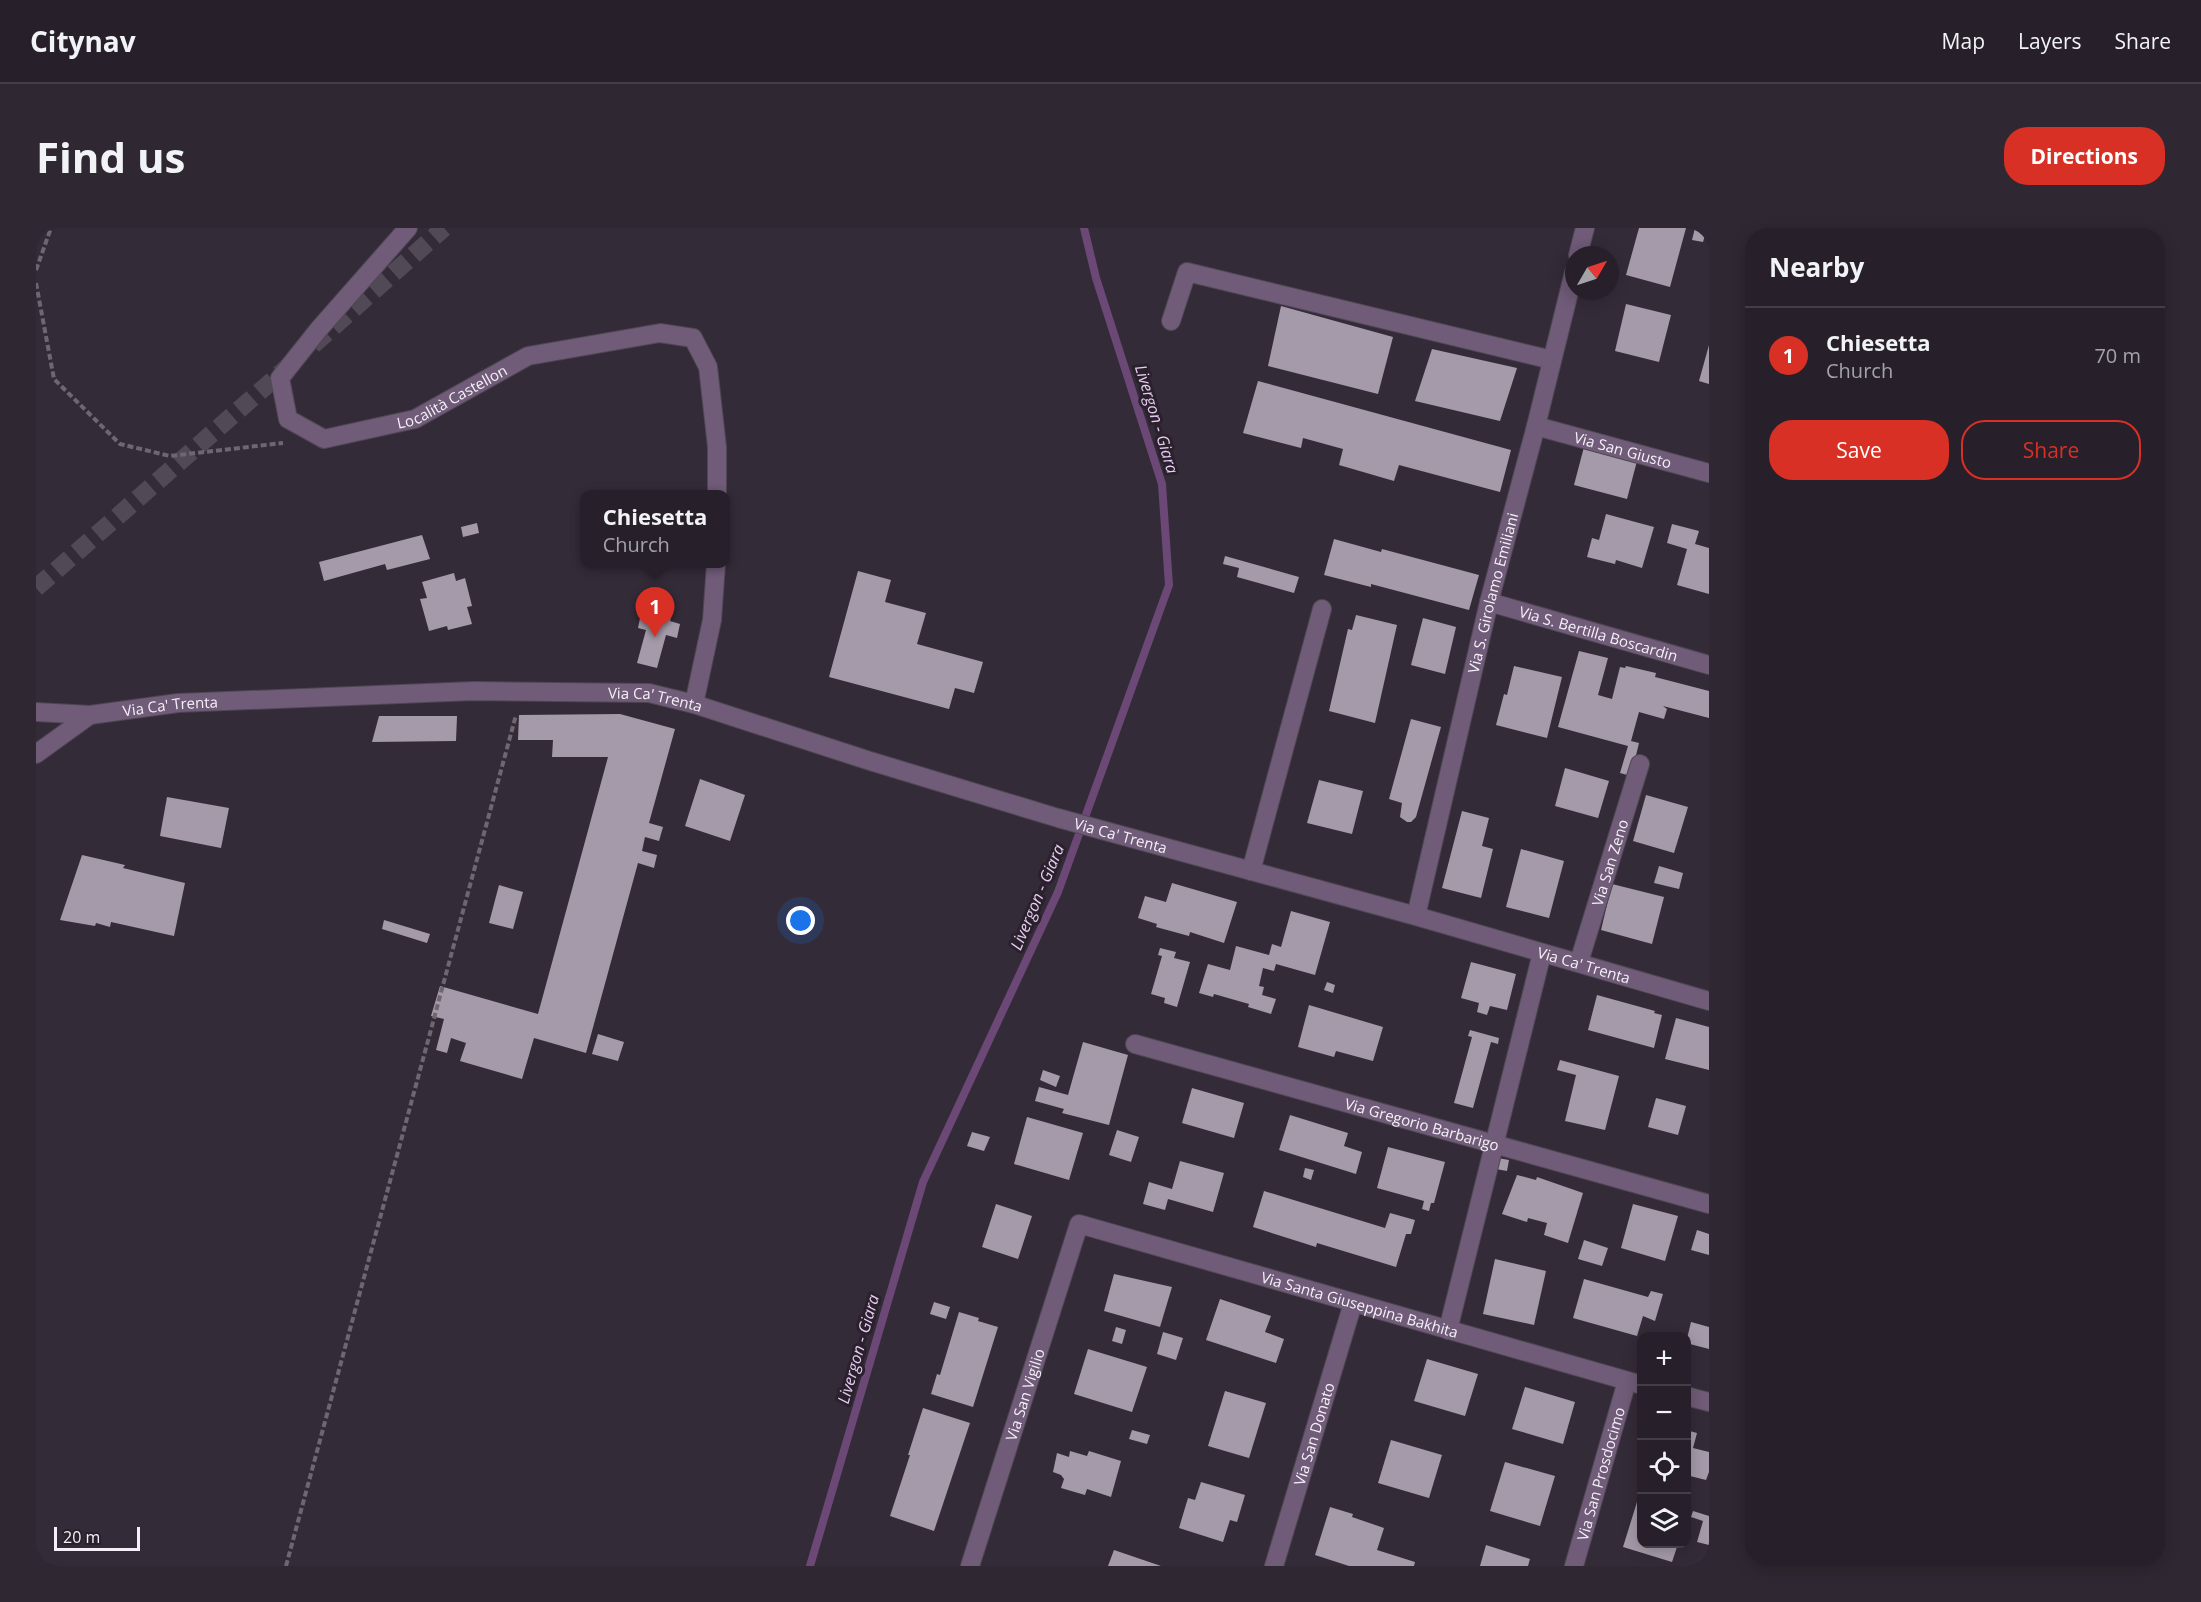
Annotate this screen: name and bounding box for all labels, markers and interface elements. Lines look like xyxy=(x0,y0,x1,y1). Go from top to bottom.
text: Citynav xyxy=(30,22,136,60)
text: Map xyxy=(1942,27,1985,55)
text: Layers xyxy=(2018,27,2082,55)
text: Share xyxy=(2115,27,2171,55)
button: Directions xyxy=(2004,127,2165,185)
text: Find us xyxy=(36,128,185,185)
north arrow xyxy=(1565,246,1619,300)
text: Nearby xyxy=(1769,249,1864,285)
text: Chiesetta xyxy=(1826,327,1931,357)
text: 1 xyxy=(1783,342,1794,369)
text: 70 m xyxy=(2094,342,2141,369)
text: Church xyxy=(1826,357,1893,384)
street label: Località Castellon xyxy=(395,360,510,433)
water label: Livergon - Giara xyxy=(1130,362,1184,476)
button: Save xyxy=(1769,420,1949,480)
button: Share xyxy=(1961,420,2141,480)
street label: Via San Giusto xyxy=(1572,427,1674,472)
popup xyxy=(580,490,730,568)
text: Chiesetta xyxy=(603,501,707,531)
street label: Via S. Girolamo Emiliani xyxy=(1463,510,1522,675)
text: Church xyxy=(603,531,670,558)
pin: 1 xyxy=(636,588,674,637)
street label: Via S. Bertilla Boscardin xyxy=(1517,601,1680,666)
street label: Via Ca' Trenta xyxy=(608,683,705,716)
street label: Via Ca' Trenta xyxy=(121,691,218,720)
street label: Via Ca' Trenta xyxy=(1072,813,1170,857)
street label: Via San Zeno xyxy=(1587,817,1632,909)
water label: Livergon - Giara xyxy=(1005,841,1069,953)
your location xyxy=(786,906,815,935)
street label: Via Ca' Trenta xyxy=(1535,942,1633,988)
street label: Via Gregorio Barbarigo xyxy=(1343,1093,1502,1155)
street label: Via Santa Giuseppina Bakhita xyxy=(1259,1267,1461,1342)
water label: Livergon - Giara xyxy=(832,1292,884,1406)
map controls xyxy=(1637,1332,1691,1548)
button: + xyxy=(1637,1332,1691,1386)
street label: Via San Vigilio xyxy=(1001,1346,1049,1443)
street label: Via San Donato xyxy=(1289,1380,1339,1488)
button: − xyxy=(1637,1386,1691,1440)
street label: Via San Prosdocimo xyxy=(1572,1405,1629,1543)
button: locate xyxy=(1637,1440,1691,1494)
button: layers xyxy=(1637,1494,1691,1548)
scale bar xyxy=(54,1524,140,1552)
text: 20 m xyxy=(63,1526,100,1548)

